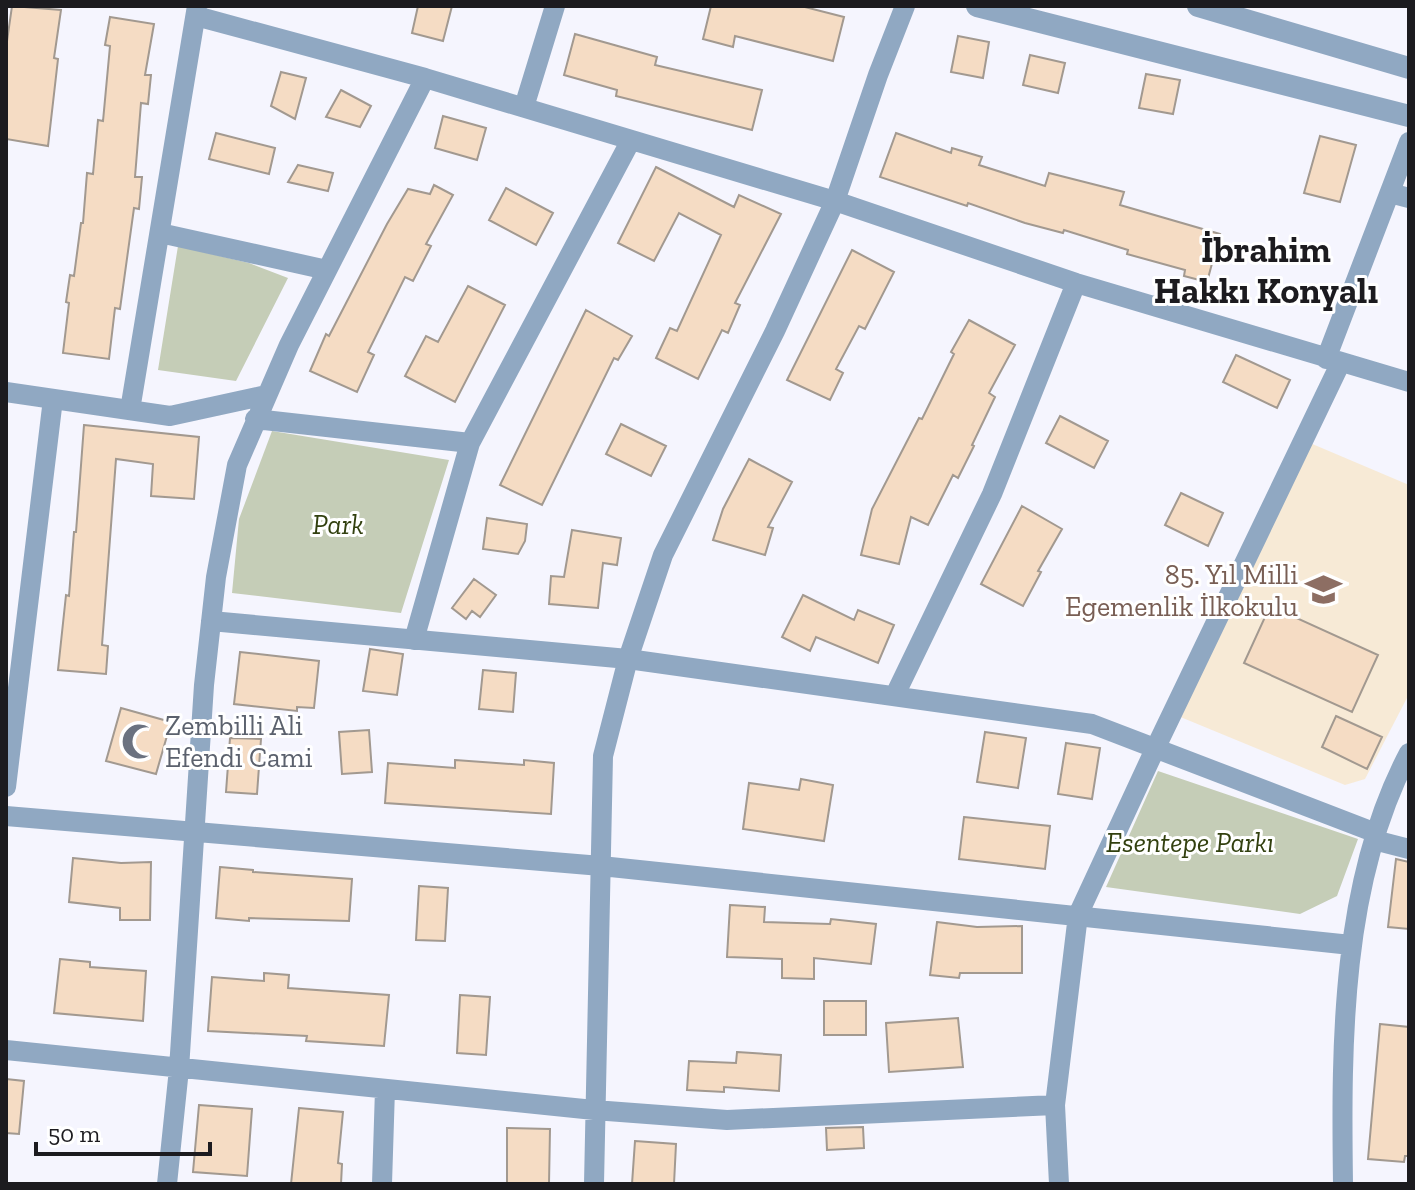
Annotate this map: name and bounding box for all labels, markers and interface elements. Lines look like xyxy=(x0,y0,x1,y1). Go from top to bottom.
district label: İbrahim Hakkı Konyalı xyxy=(1154,228,1378,312)
park label: Park xyxy=(312,508,364,541)
place label: 85. Yıl Milli Egemenlik İlkokulu xyxy=(1065,558,1298,623)
school or university icon: 85. Yıl Milli Egemenlik İlkokulu xyxy=(1305,571,1343,609)
place label: Zembilli Ali Efendi Cami xyxy=(165,709,313,774)
mosque icon: Zembilli Ali Efendi Cami xyxy=(120,722,158,760)
park label: Esentepe Parkı xyxy=(1106,826,1274,859)
scale bar xyxy=(36,1106,210,1156)
text: 50 m xyxy=(48,1119,101,1148)

